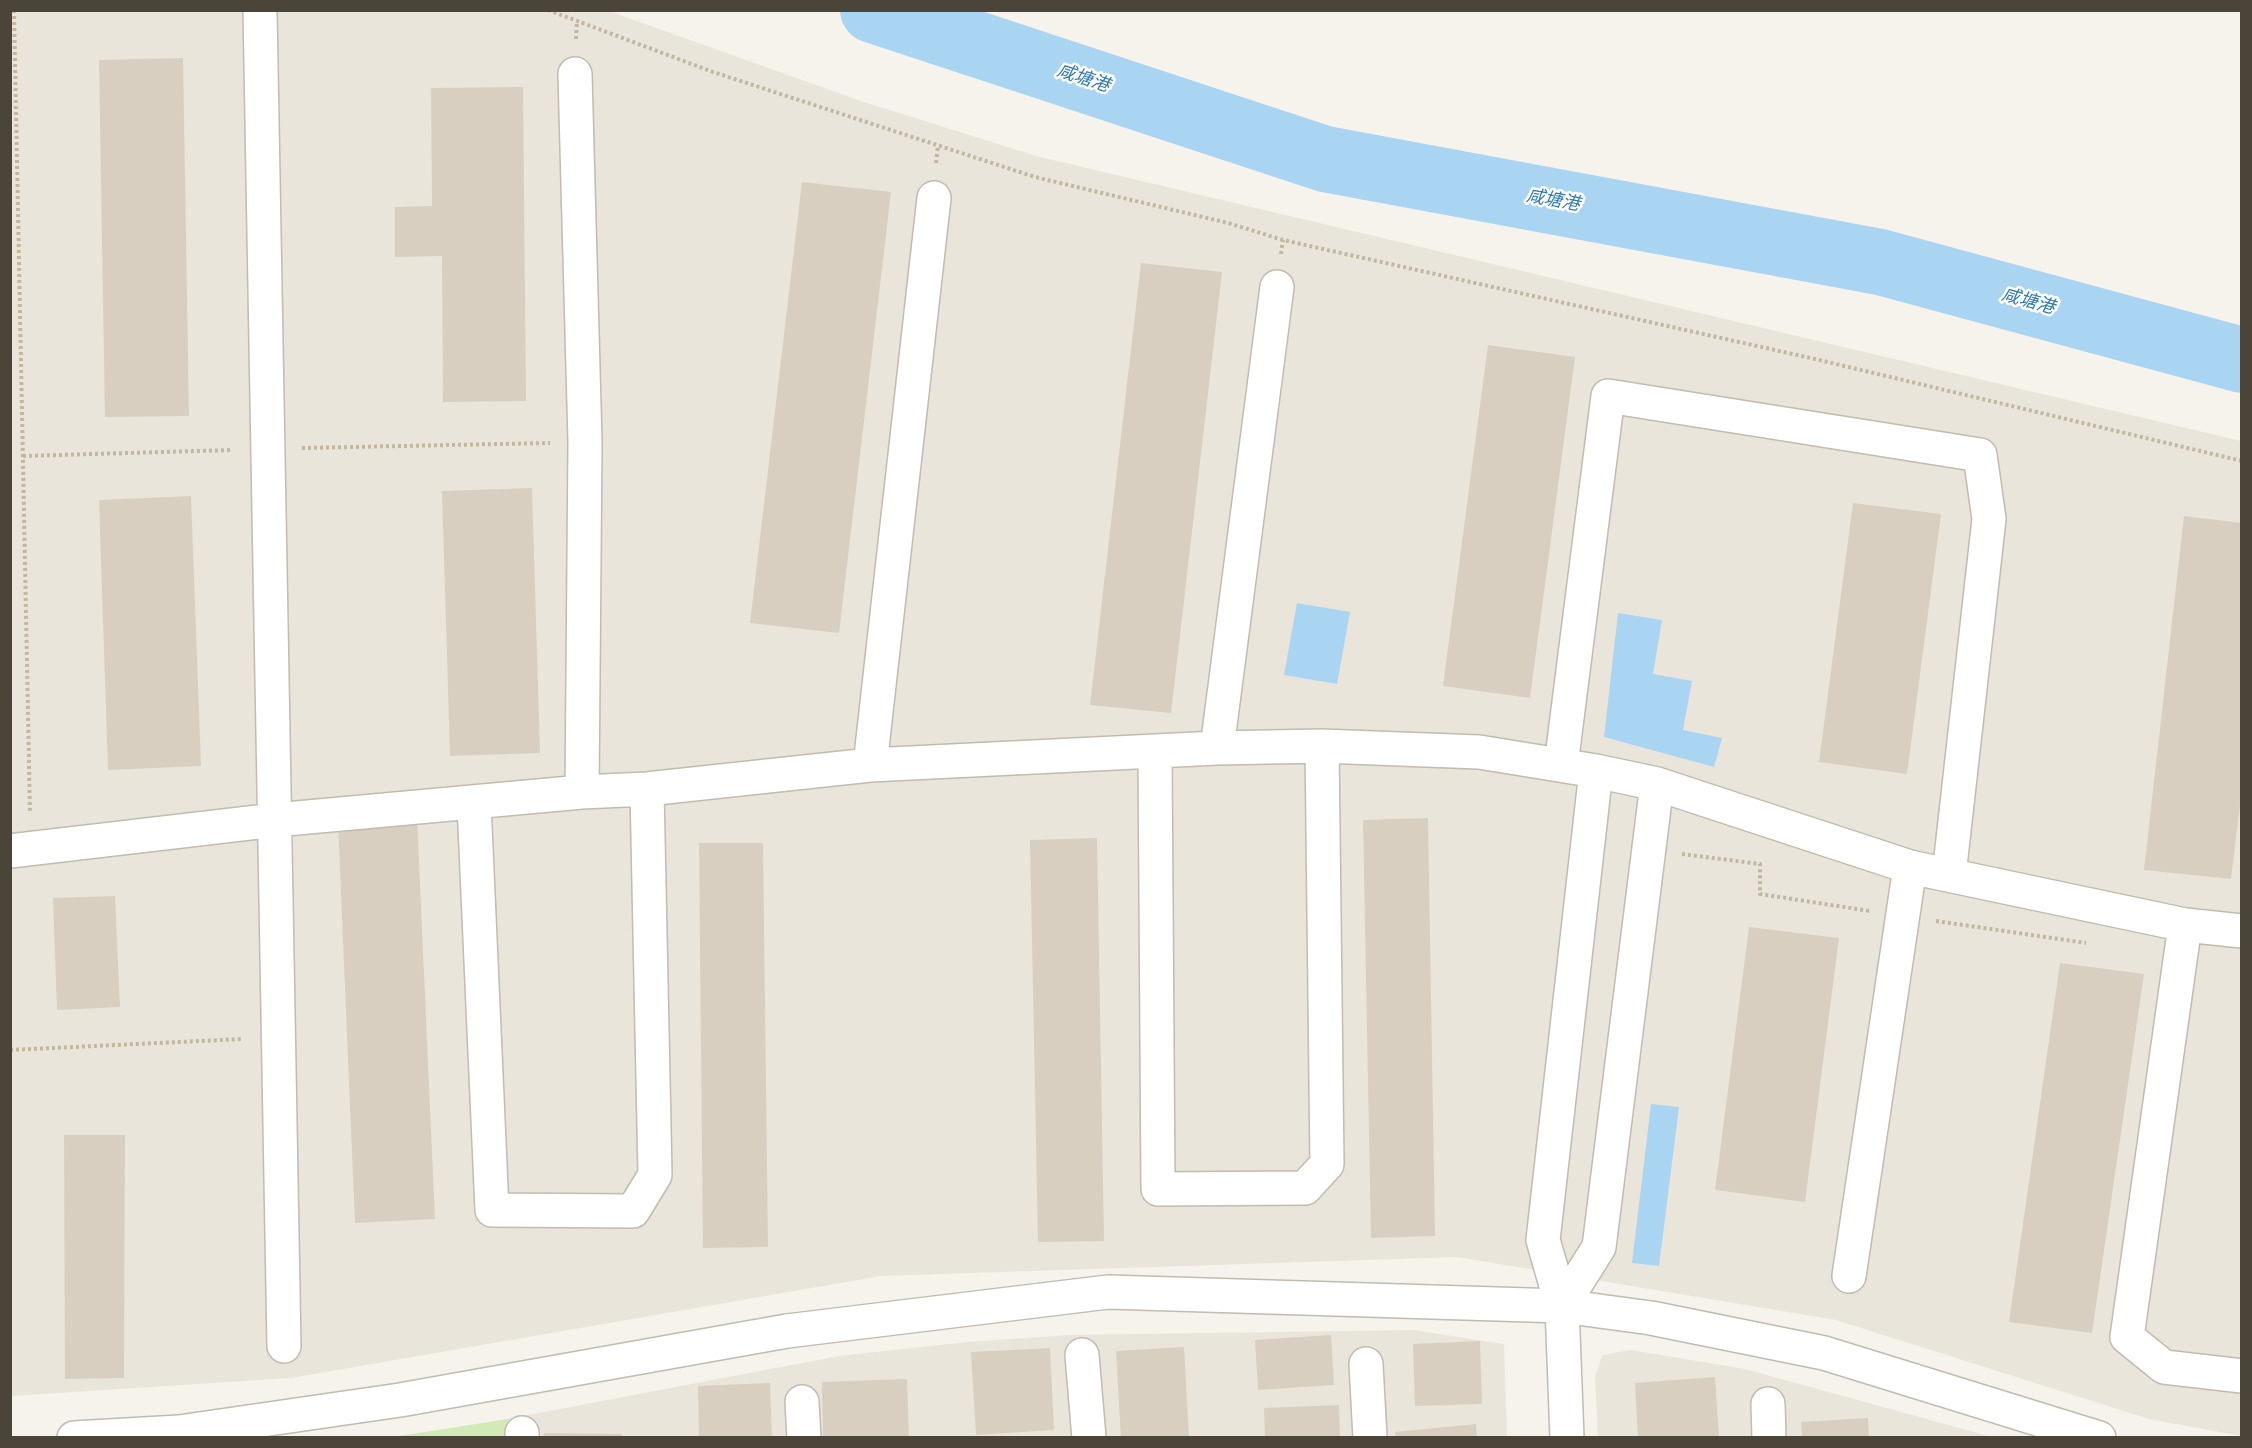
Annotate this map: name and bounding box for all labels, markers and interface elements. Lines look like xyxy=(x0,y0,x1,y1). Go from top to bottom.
water label: 咸塘港 xyxy=(1054,60,1112,98)
water label: 咸塘港 xyxy=(1525,186,1581,216)
water label: 咸塘港 xyxy=(1999,285,2057,319)

